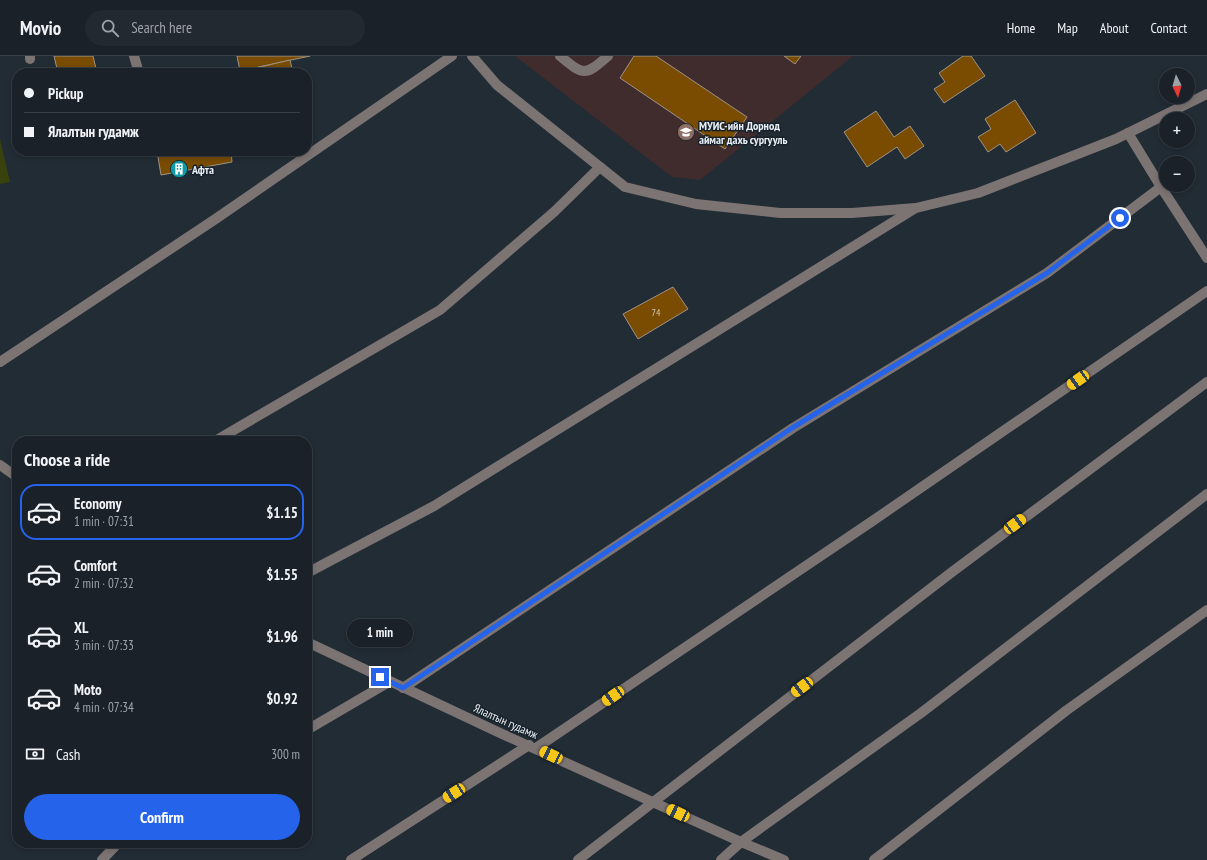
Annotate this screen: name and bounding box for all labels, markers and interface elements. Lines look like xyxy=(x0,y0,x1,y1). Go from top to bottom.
search box xyxy=(85,10,365,46)
text: Movio xyxy=(20,16,61,40)
icon: search xyxy=(99,17,121,39)
text: Search here xyxy=(131,18,192,37)
text: Home xyxy=(1007,19,1035,37)
text: Map xyxy=(1057,19,1078,37)
text: About xyxy=(1100,19,1129,37)
text: Contact xyxy=(1151,19,1187,37)
north arrow xyxy=(1159,68,1195,104)
map controls xyxy=(1159,68,1195,192)
text: Pickup xyxy=(48,84,83,103)
button: + xyxy=(1159,112,1195,148)
place label: МУИС-ийн Дорнод аймаг дахь сургууль xyxy=(699,118,787,147)
text: Ялалтын гудамж xyxy=(48,122,139,141)
school or university icon: МУИС-ийн Дорнод аймаг дахь сургууль xyxy=(676,122,696,142)
button: − xyxy=(1159,156,1195,192)
building icon: Афта xyxy=(169,159,189,179)
place label: Афта xyxy=(191,162,214,177)
route start xyxy=(1111,209,1129,227)
house number: 74 xyxy=(652,306,661,319)
car xyxy=(1065,368,1091,392)
text: Choose a ride xyxy=(24,448,110,471)
icon: car xyxy=(26,494,62,530)
text: Economy xyxy=(74,494,122,513)
text: $1.15 xyxy=(266,503,298,522)
car xyxy=(1002,512,1028,536)
text: 1 min · 07:31 xyxy=(74,513,134,530)
icon: car xyxy=(26,556,62,592)
text: Comfort xyxy=(74,556,117,575)
text: $1.55 xyxy=(266,565,298,584)
text: 2 min · 07:32 xyxy=(74,575,134,592)
icon: car xyxy=(26,618,62,654)
text: XL xyxy=(74,618,88,637)
callout: 1 min xyxy=(347,619,413,647)
text: 1 min xyxy=(367,624,393,641)
text: $1.96 xyxy=(266,627,298,646)
text: 3 min · 07:33 xyxy=(74,637,134,654)
route end xyxy=(371,668,389,686)
car xyxy=(789,675,815,699)
icon: car xyxy=(26,680,62,716)
text: Moto xyxy=(74,680,102,699)
car xyxy=(600,684,626,708)
text: $0.92 xyxy=(266,689,298,708)
text: 4 min · 07:34 xyxy=(74,699,134,716)
street label: Ялалтын гудамж xyxy=(472,700,541,742)
icon: cash xyxy=(24,743,46,765)
car xyxy=(538,744,564,766)
text: Cash xyxy=(56,745,80,764)
text: 300 m xyxy=(271,746,300,763)
car xyxy=(441,781,467,805)
button: Confirm xyxy=(24,794,300,840)
car xyxy=(665,802,691,824)

